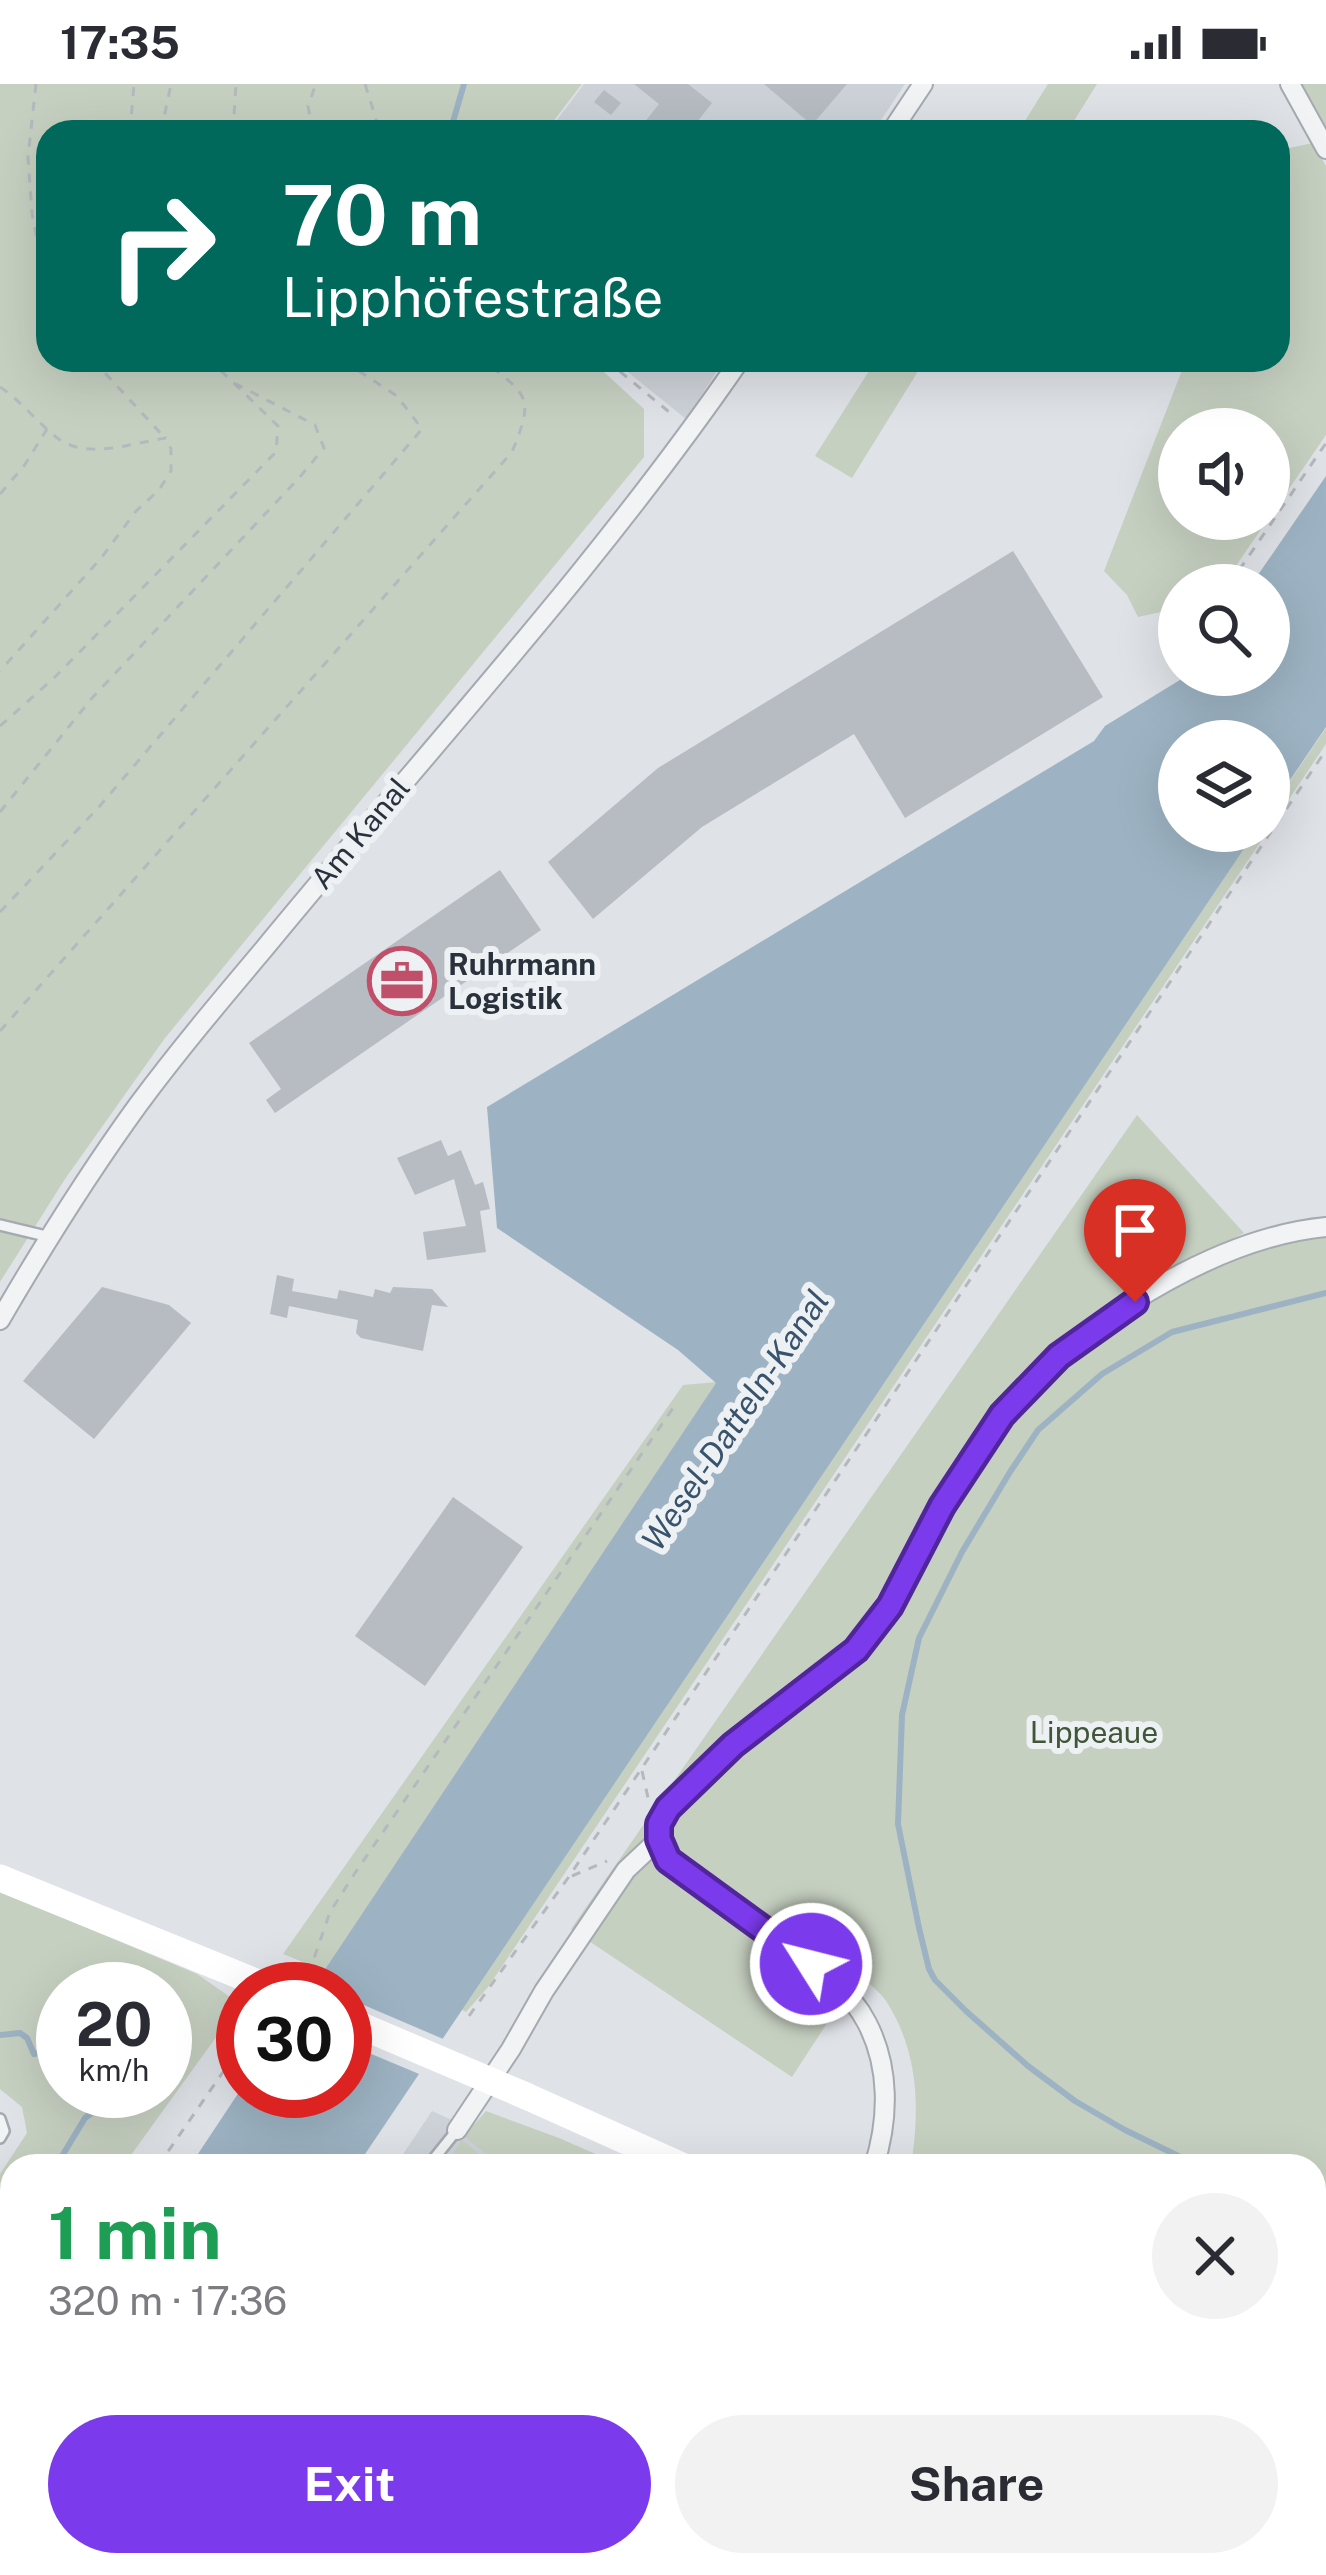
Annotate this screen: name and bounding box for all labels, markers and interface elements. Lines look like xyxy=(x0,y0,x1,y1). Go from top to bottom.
text: 17:35 xyxy=(60,16,180,69)
text: 70 m xyxy=(282,165,482,264)
icon: right xyxy=(84,168,240,324)
text: Lipphöfestraße xyxy=(282,266,663,329)
map controls xyxy=(1158,408,1290,852)
button: sound xyxy=(1158,408,1290,540)
button: search xyxy=(1158,564,1290,696)
button: layers xyxy=(1158,720,1290,852)
street label: Am Kanal xyxy=(303,770,417,896)
office icon: Ruhrmann Logistik xyxy=(367,946,437,1016)
place label: Ruhrmann Logistik xyxy=(448,946,596,1016)
pin xyxy=(1084,1179,1186,1302)
icon: arrive xyxy=(1102,1197,1168,1263)
water label: Wesel-Datteln-Kanal xyxy=(634,1283,836,1557)
park label: Lippeaue xyxy=(1030,1714,1158,1750)
position arrow xyxy=(748,1901,874,2027)
speed limit sign: 30 xyxy=(216,1962,372,2118)
text: 20 xyxy=(76,1989,152,2060)
text: km/h xyxy=(79,2052,149,2088)
text: 1 min xyxy=(48,2191,222,2275)
button: close xyxy=(1152,2193,1278,2319)
text: 320 m · 17:36 xyxy=(48,2278,287,2324)
button: Exit xyxy=(48,2415,651,2553)
button: Share xyxy=(675,2415,1278,2553)

